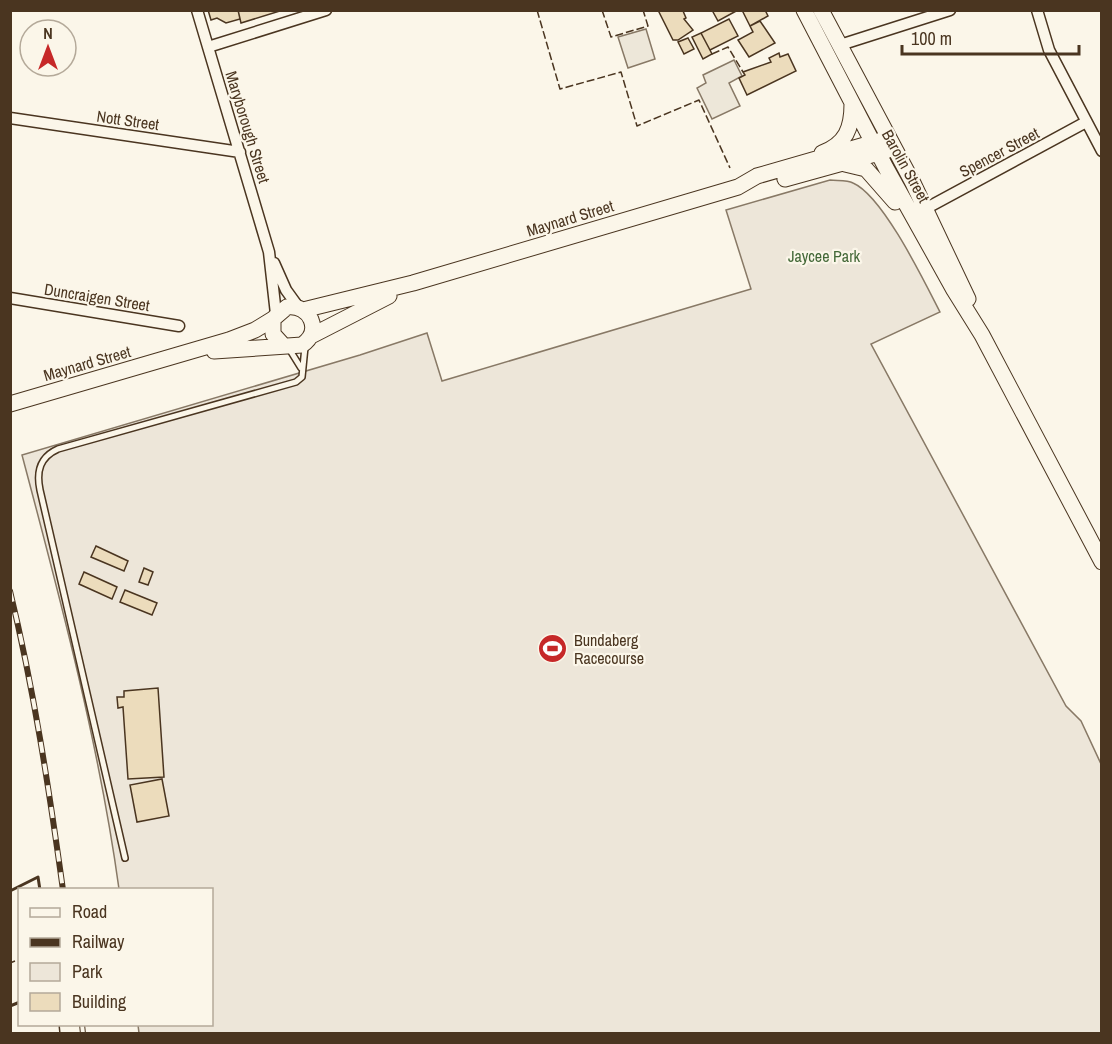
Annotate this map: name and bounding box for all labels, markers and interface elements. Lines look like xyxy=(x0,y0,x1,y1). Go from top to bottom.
north arrow xyxy=(18,18,78,78)
scale bar xyxy=(902,18,1079,56)
text: N xyxy=(43,22,53,44)
text: 100 m xyxy=(911,26,952,51)
street label: Maryborough Street xyxy=(221,68,276,186)
street label: Nott Street xyxy=(95,105,161,135)
street label: Spencer Street xyxy=(955,122,1043,182)
street label: Barolin Street xyxy=(877,126,935,207)
street label: Maynard Street xyxy=(524,194,616,242)
park label: Jaycee Park xyxy=(788,245,861,267)
street label: Duncraigen Street xyxy=(43,278,152,316)
street label: Maynard Street xyxy=(41,340,133,386)
place label: Bundaberg Racecourse xyxy=(574,629,644,669)
sports icon: Bundaberg Racecourse xyxy=(537,633,569,665)
legend xyxy=(18,888,213,1026)
text: Road xyxy=(72,899,107,924)
text: Railway xyxy=(72,929,125,954)
text: Park xyxy=(72,959,103,984)
text: Building xyxy=(72,989,127,1014)

